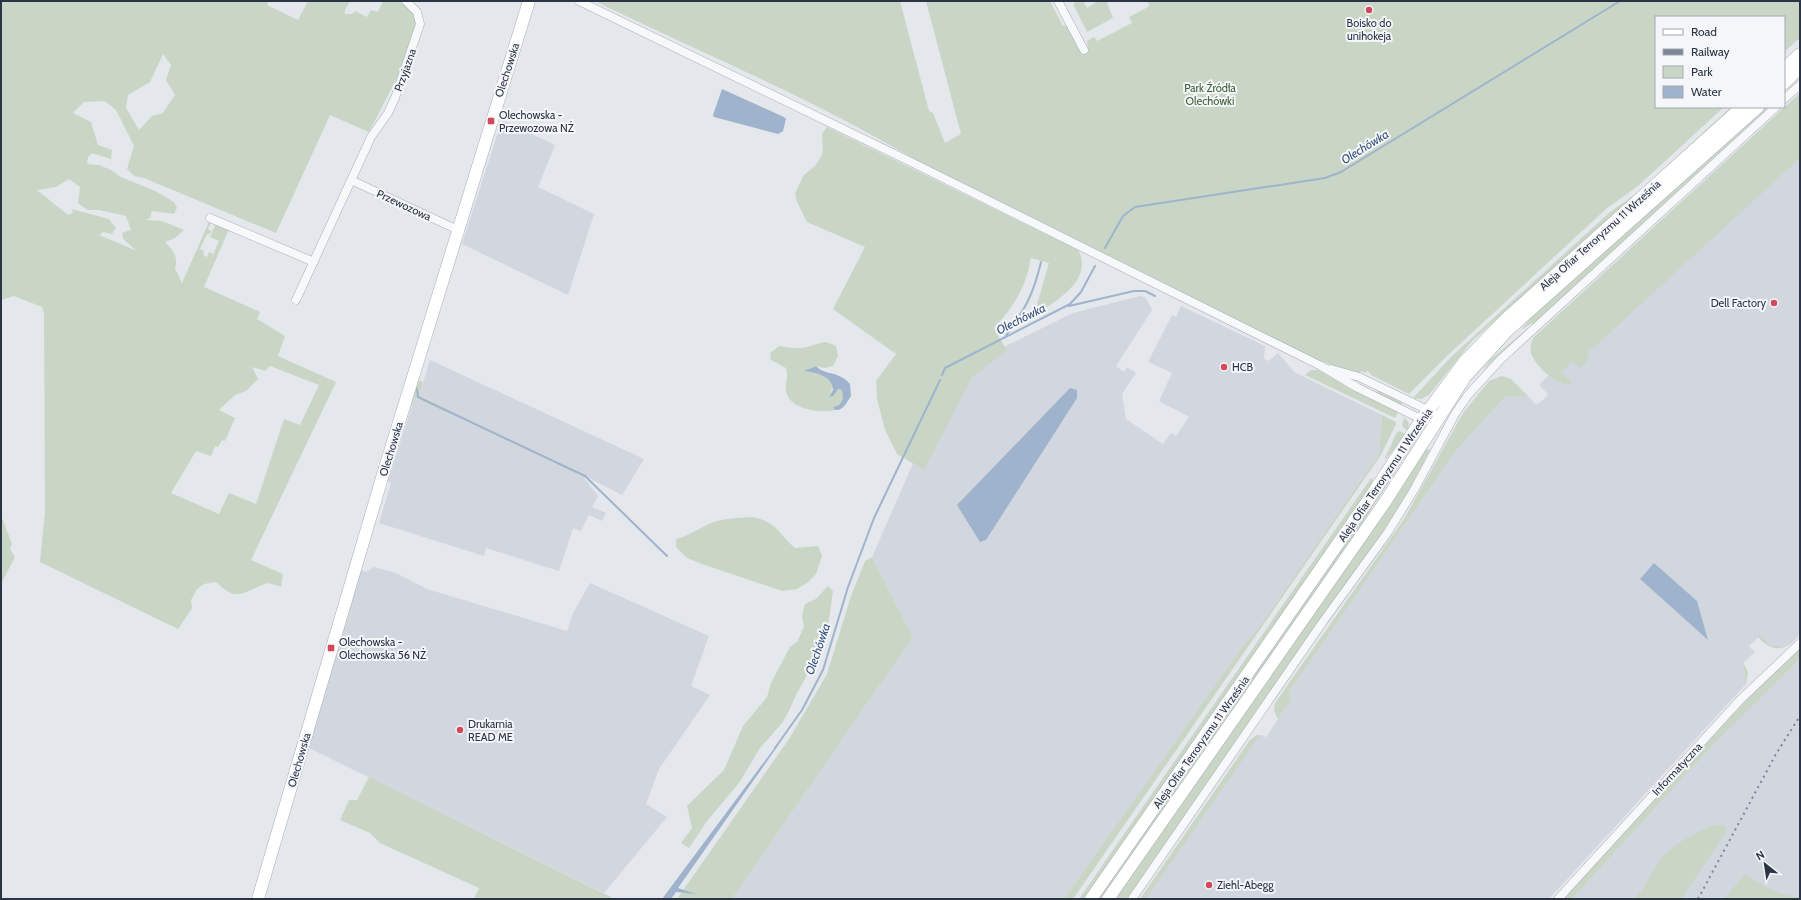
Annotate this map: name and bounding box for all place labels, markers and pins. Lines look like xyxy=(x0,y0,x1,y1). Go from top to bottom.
marker: Boisko do unihokeja xyxy=(1364,5,1374,15)
place label: Boisko do unihokeja xyxy=(1347,16,1392,43)
place label: Olechowska - Przewozowa NŻ xyxy=(499,108,574,135)
marker: Olechowska - Przewozowa NŻ xyxy=(486,116,496,126)
place label: Dell Factory xyxy=(1711,296,1766,310)
marker: Dell Factory xyxy=(1769,298,1779,308)
place label: HCB xyxy=(1232,360,1254,374)
marker: HCB xyxy=(1219,362,1229,372)
place label: Olechowska - Olechowska 56 NŻ xyxy=(339,635,426,662)
marker: Olechowska - Olechowska 56 NŻ xyxy=(326,643,336,653)
place label: Drukarnia READ ME xyxy=(468,717,513,744)
marker: Drukarnia READ ME xyxy=(455,725,465,735)
place label: Ziehl-Abegg xyxy=(1217,878,1274,892)
marker: Ziehl-Abegg xyxy=(1204,880,1214,890)

